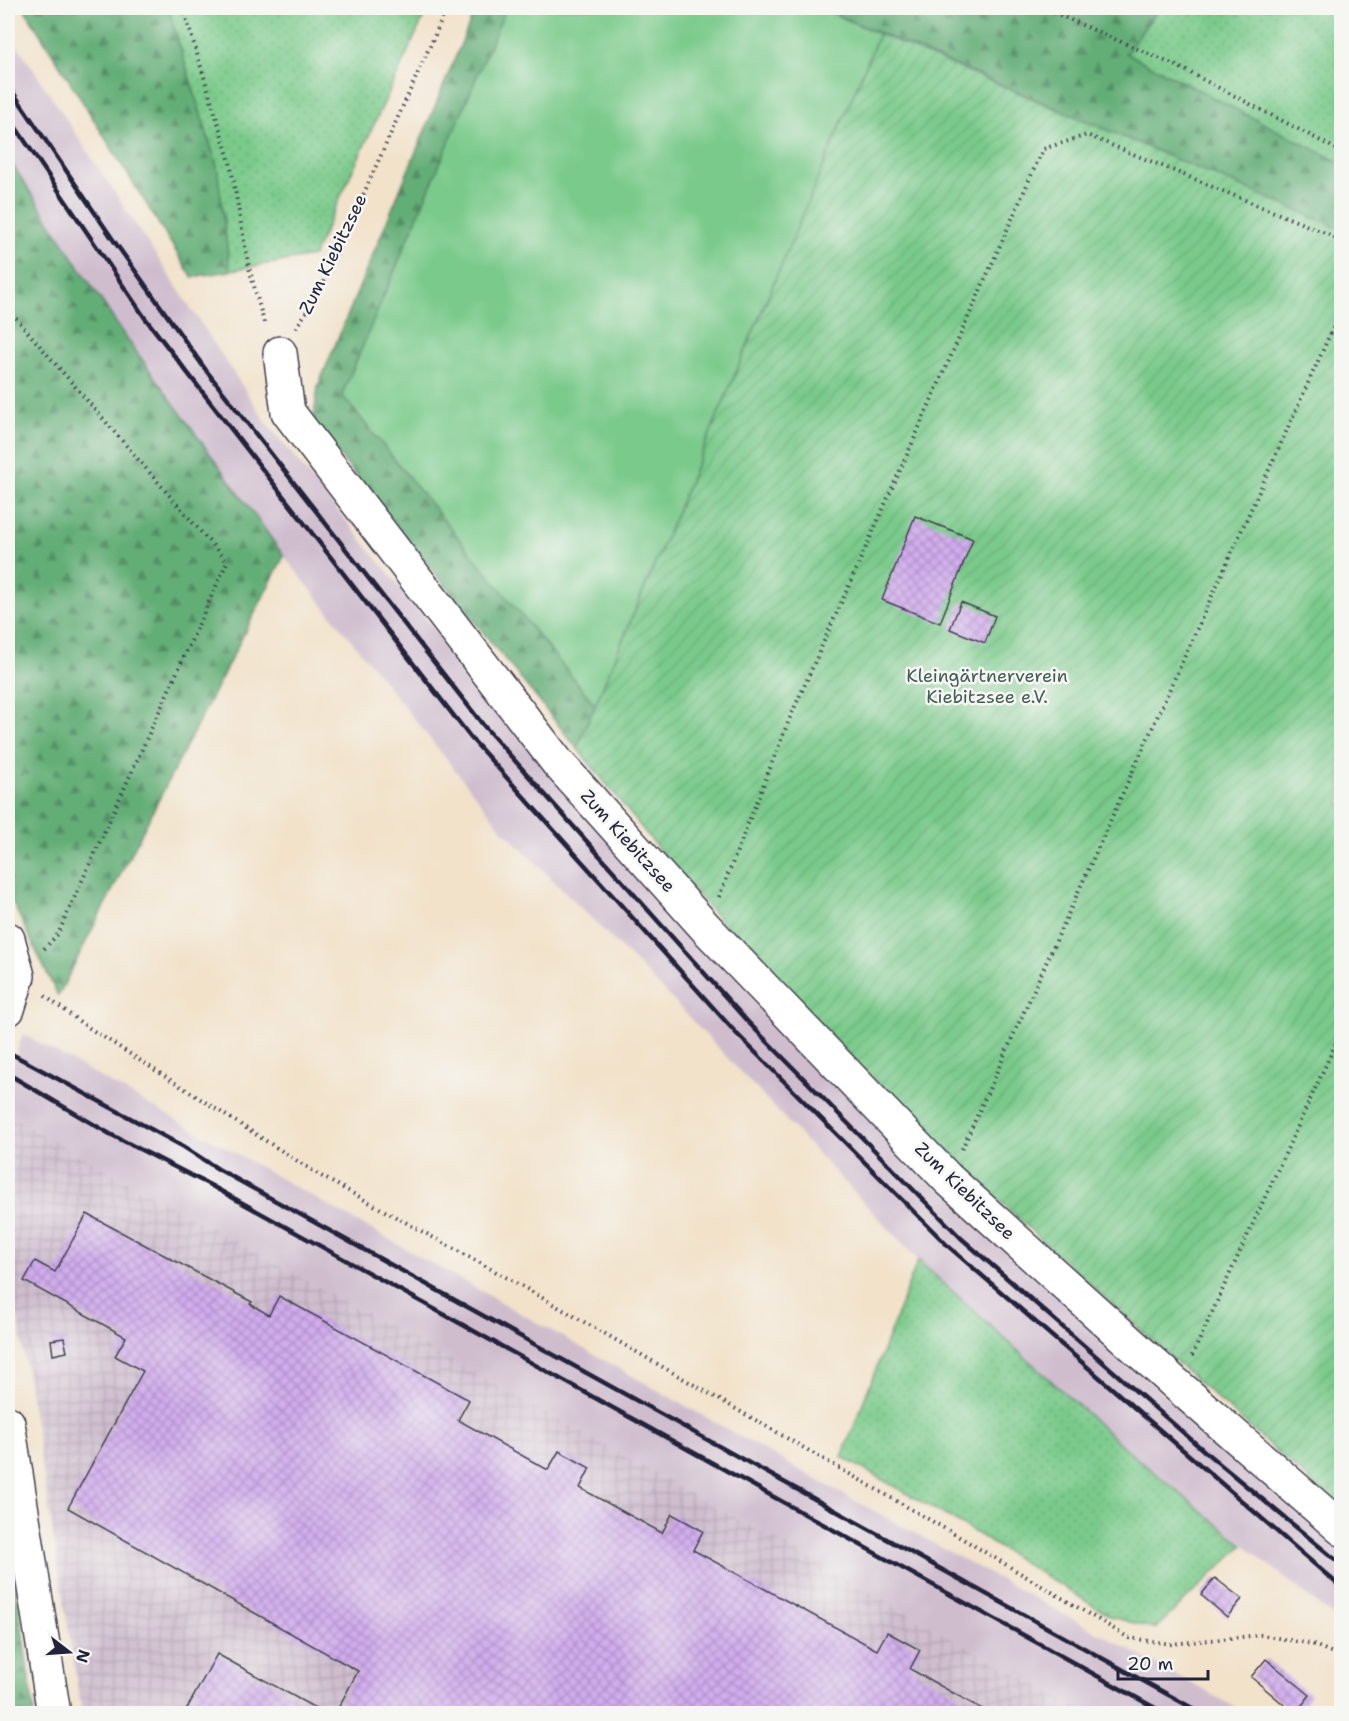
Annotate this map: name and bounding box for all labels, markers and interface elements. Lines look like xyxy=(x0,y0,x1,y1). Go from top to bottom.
street label: Zum Kiebitzsee xyxy=(294,190,372,318)
park label: Kleingärtnerverein Kiebitzsee e.V. xyxy=(906,664,1068,709)
street label: Zum Kiebitzsee xyxy=(575,784,681,898)
street label: Zum Kiebitzsee xyxy=(910,1137,1020,1245)
north arrow xyxy=(39,1622,99,1682)
scale bar xyxy=(1118,1643,1208,1681)
text: N xyxy=(71,1647,95,1665)
text: 20 m xyxy=(1127,1652,1173,1676)

